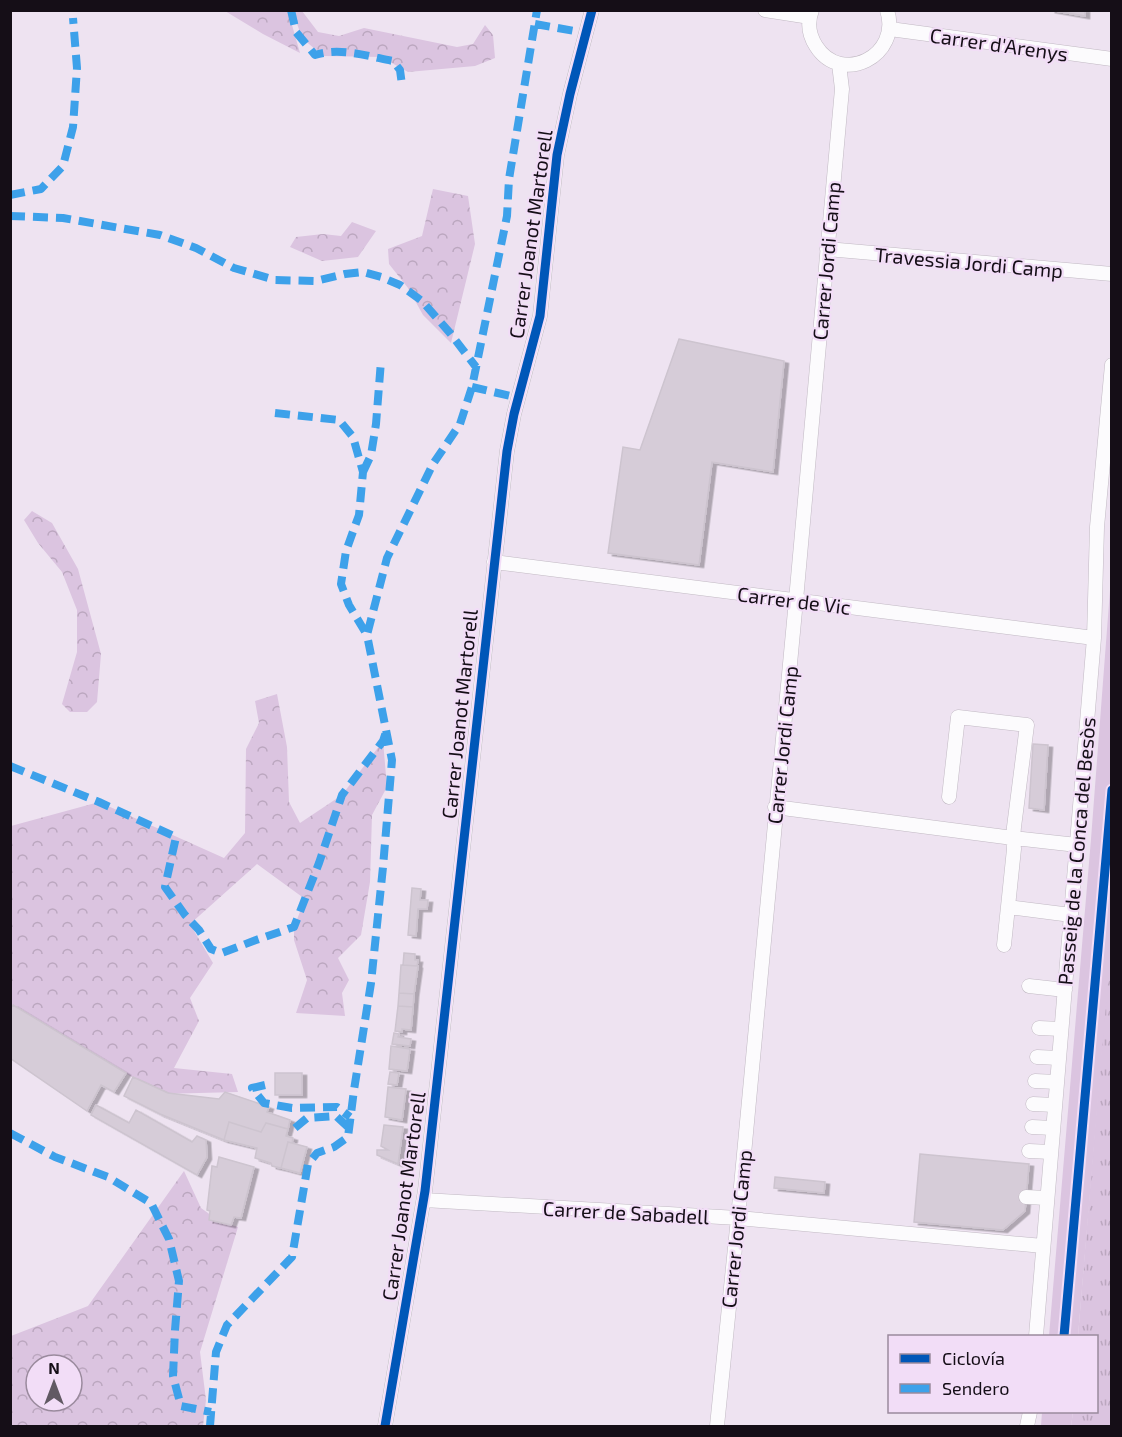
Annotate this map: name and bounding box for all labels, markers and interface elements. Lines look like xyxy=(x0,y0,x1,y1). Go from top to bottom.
street label: Carrer d'Arenys xyxy=(928,22,1070,66)
street label: Carrer Joanot Martorell xyxy=(503,128,557,340)
street label: Carrer Jordi Camp xyxy=(807,181,845,341)
street label: Travessia Jordi Camp xyxy=(874,242,1064,282)
street label: Carrer de Vic xyxy=(736,581,852,619)
street label: Carrer Joanot Martorell xyxy=(436,608,482,820)
street label: Carrer Jordi Camp xyxy=(762,665,802,825)
street label: Passeig de la Conca del Besòs xyxy=(1052,716,1100,986)
street label: Carrer Joanot Martorell xyxy=(376,1090,430,1302)
street label: Carrer Jordi Camp xyxy=(716,1149,756,1309)
street label: Carrer de Sabadell xyxy=(542,1196,710,1228)
legend xyxy=(888,1335,1098,1413)
text: Ciclovía xyxy=(942,1347,1005,1369)
north arrow xyxy=(24,1353,84,1413)
text: N xyxy=(48,1358,60,1377)
text: Sendero xyxy=(942,1377,1009,1399)

